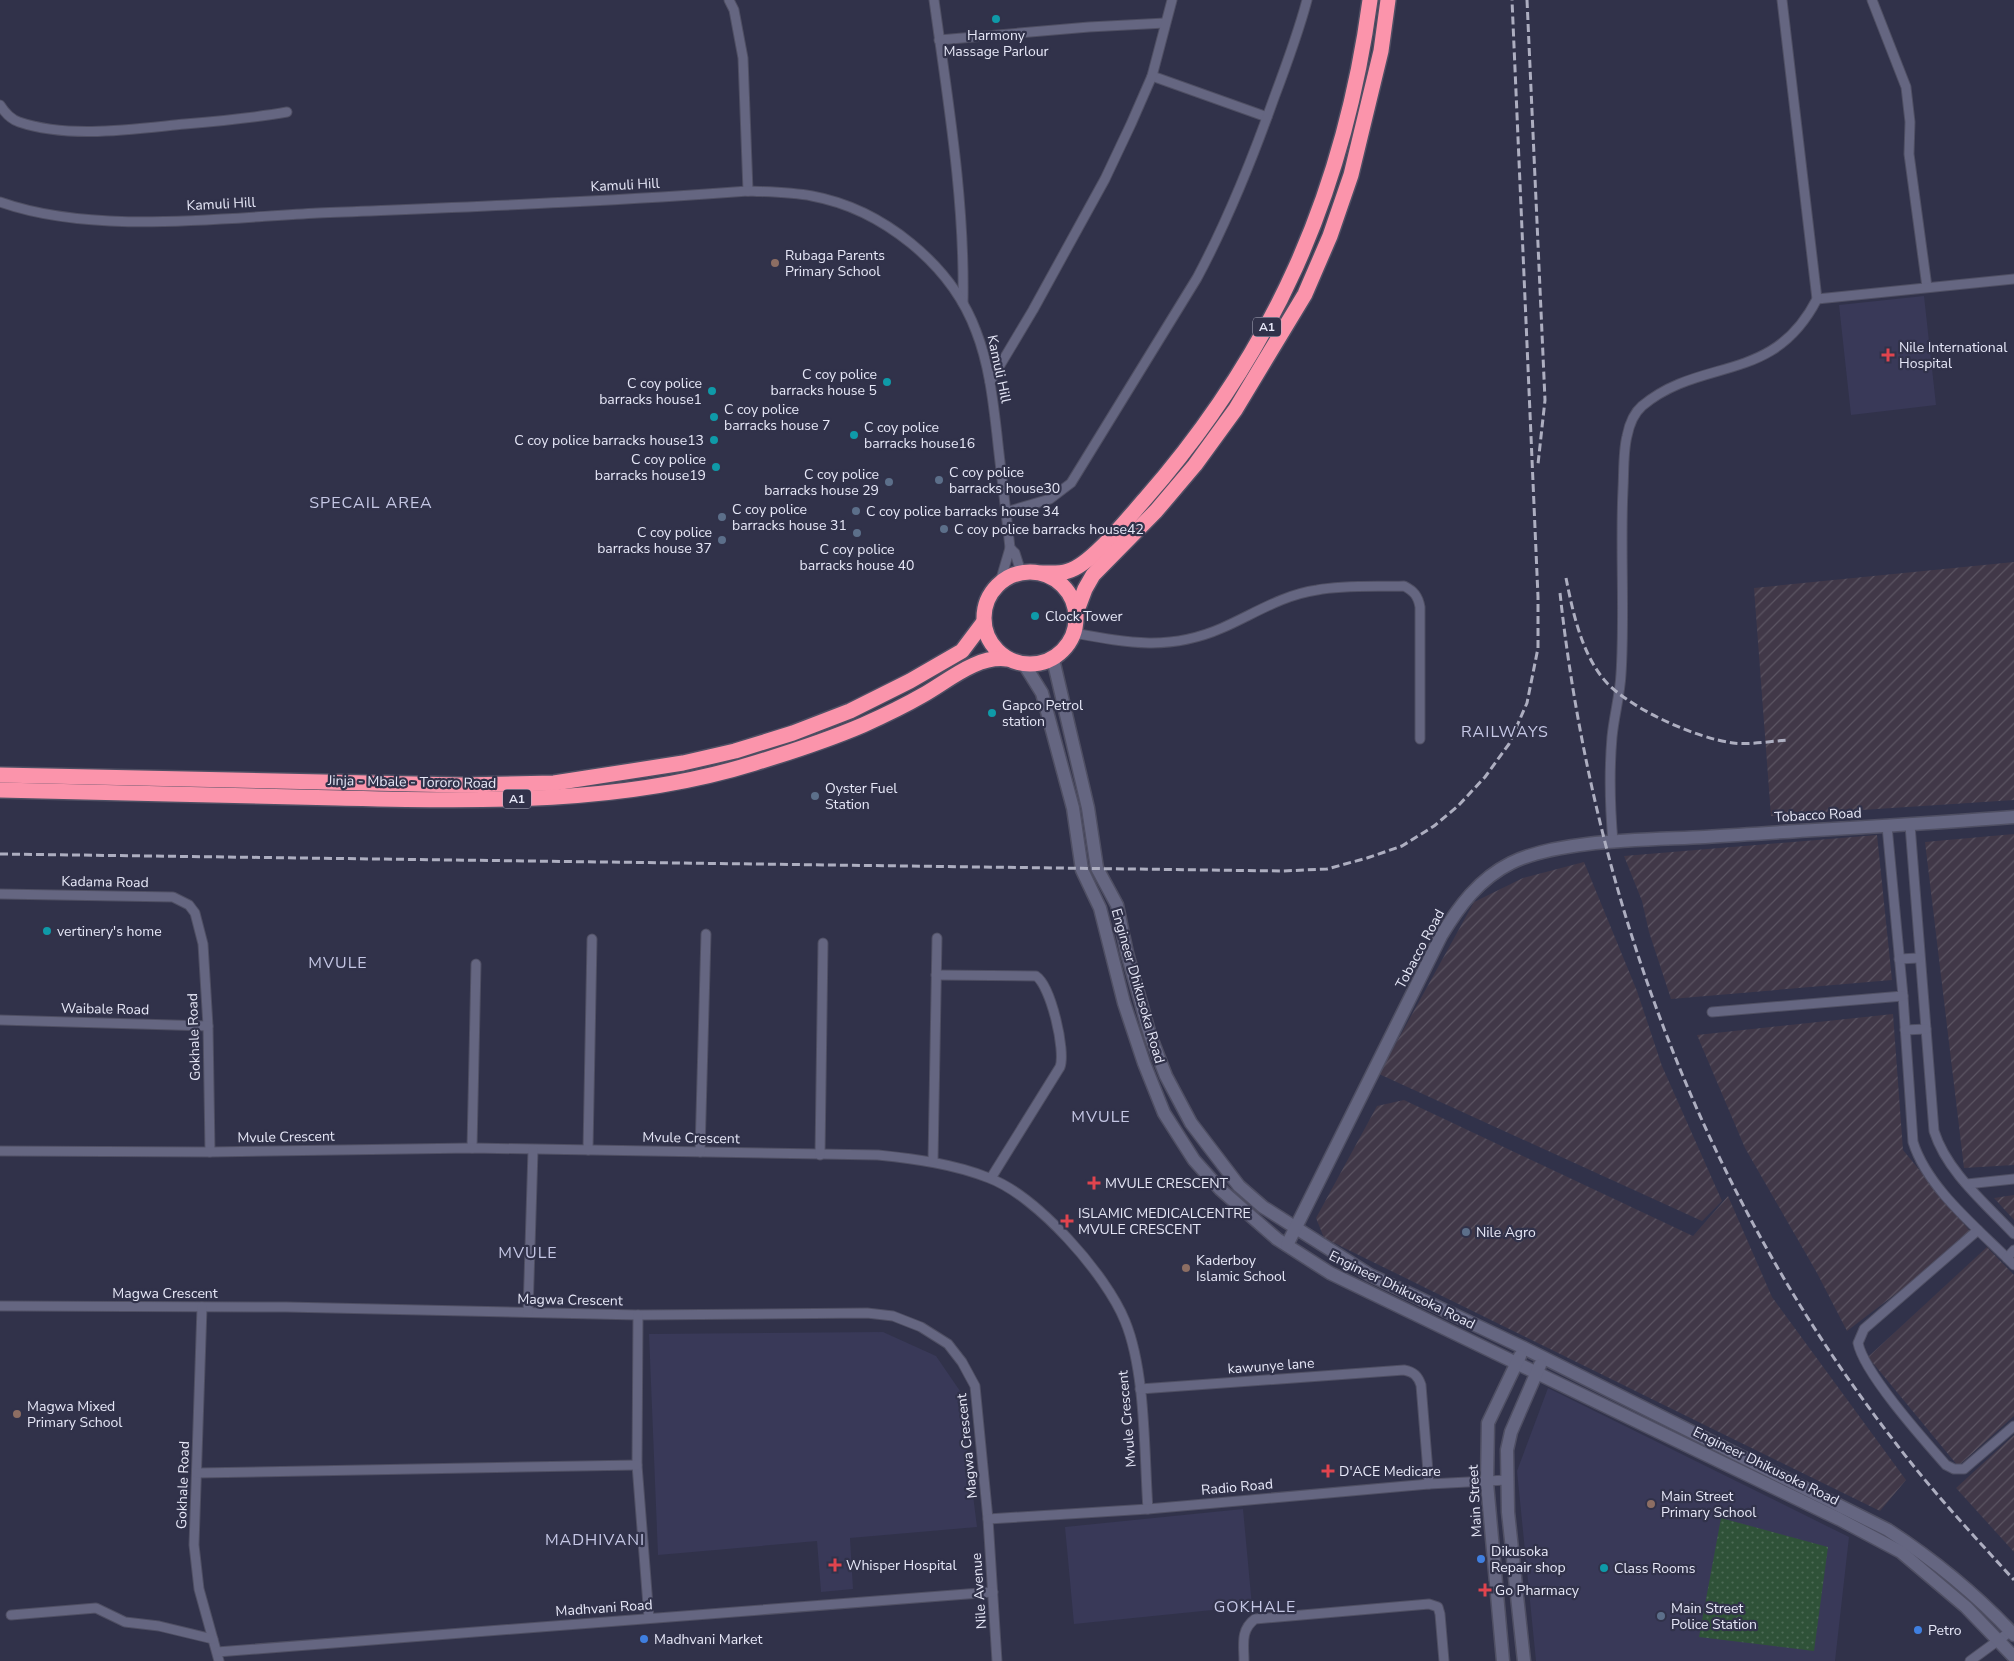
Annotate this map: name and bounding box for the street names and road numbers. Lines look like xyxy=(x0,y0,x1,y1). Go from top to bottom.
street label: Kamuli Hill xyxy=(590,174,661,196)
street label: Kamuli Hill xyxy=(186,193,257,215)
road number: A1 xyxy=(1253,318,1281,337)
street label: Kamuli Hill xyxy=(983,333,1016,406)
street label: Jinja - Mbale - Tororo Road xyxy=(327,771,496,793)
road number: A1 xyxy=(503,790,531,809)
street label: Tobacco Road xyxy=(1774,803,1862,827)
street label: Kadama Road xyxy=(61,872,149,892)
street label: Engineer Dhikusoka Road xyxy=(1107,906,1169,1066)
street label: Tobacco Road xyxy=(1391,906,1449,992)
street label: Gokhale Road xyxy=(183,993,205,1081)
street label: Waibale Road xyxy=(61,999,149,1019)
street label: Mvule Crescent xyxy=(237,1127,335,1147)
street label: Mvule Crescent xyxy=(642,1128,740,1148)
street label: Engineer Dhikusoka Road xyxy=(1326,1246,1478,1334)
street label: Magwa Crescent xyxy=(112,1284,218,1303)
street label: Magwa Crescent xyxy=(517,1290,623,1310)
street label: kawunye lane xyxy=(1227,1353,1315,1379)
street label: Mvule Crescent xyxy=(1113,1370,1141,1468)
street label: Magwa Crescent xyxy=(952,1392,982,1499)
street label: Engineer Dhikusoka Road xyxy=(1690,1422,1842,1510)
street label: Gokhale Road xyxy=(172,1441,194,1529)
street label: Main Street xyxy=(1464,1464,1486,1538)
street label: Radio Road xyxy=(1200,1474,1274,1500)
street label: Nile Avenue xyxy=(967,1552,991,1630)
street label: Madhvani Road xyxy=(555,1595,653,1621)

